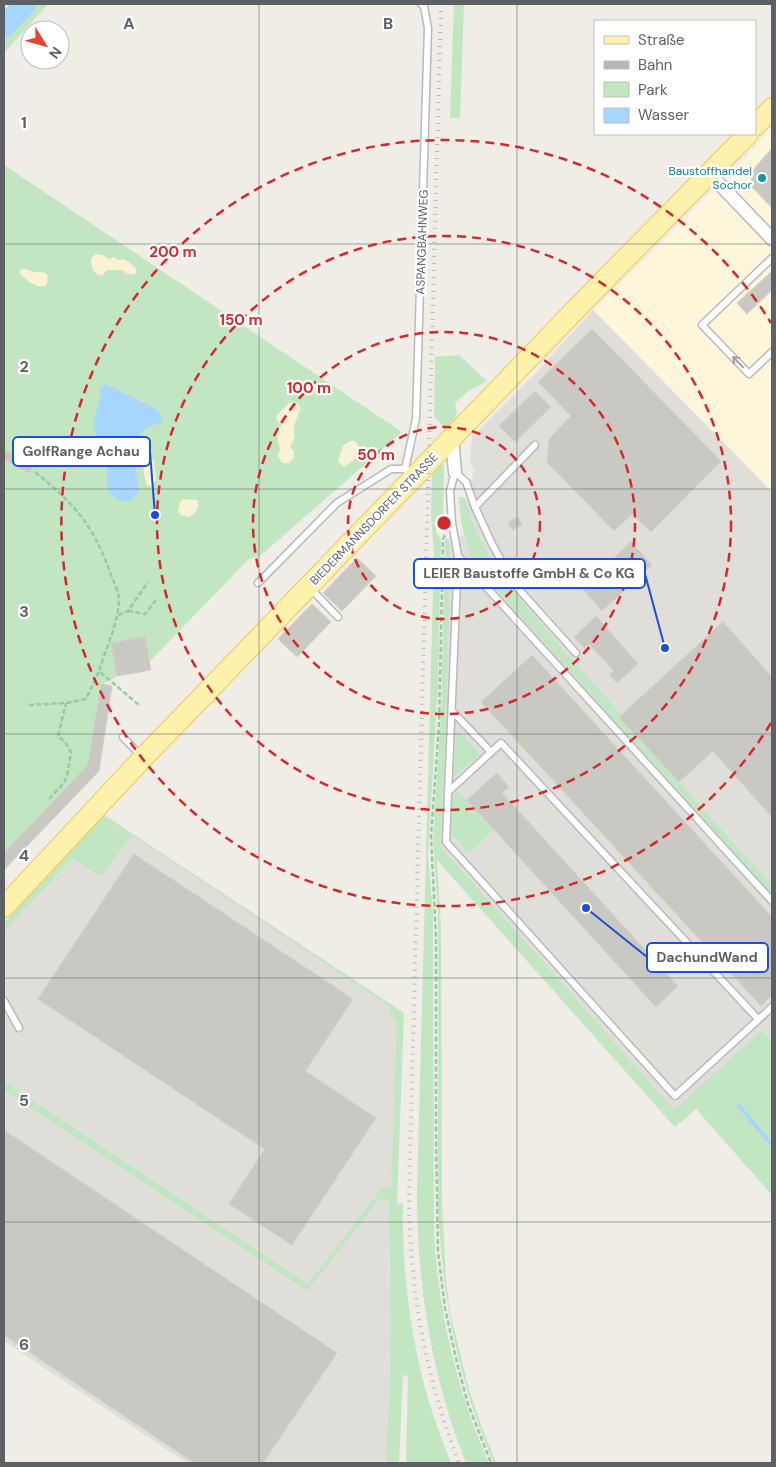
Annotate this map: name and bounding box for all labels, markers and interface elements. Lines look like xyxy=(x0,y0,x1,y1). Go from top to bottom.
text: A xyxy=(123,13,135,34)
text: B xyxy=(383,13,393,34)
north arrow xyxy=(20,20,70,70)
legend xyxy=(594,20,756,135)
text: Straße xyxy=(638,30,685,50)
text: N xyxy=(45,43,66,62)
text: Bahn xyxy=(638,55,672,75)
text: Park xyxy=(638,80,668,100)
text: Wasser xyxy=(638,105,690,125)
text: 1 xyxy=(21,112,27,133)
place label: Baustoffhandel Sochor xyxy=(668,163,753,193)
marker: Baustoffhandel Sochor xyxy=(756,172,768,184)
street label: ASPANGBAHNWEG xyxy=(412,189,432,295)
text: 200 m xyxy=(149,242,197,262)
text: 150 m xyxy=(220,310,263,330)
text: 2 xyxy=(19,356,29,377)
one-way arrow xyxy=(732,356,744,369)
text: 100 m xyxy=(287,378,331,398)
callout: GolfRange Achau xyxy=(13,437,150,466)
text: GolfRange Achau xyxy=(22,442,140,460)
text: 50 m xyxy=(357,445,395,465)
street label: BIEDERMANNSDORFER STRASSE xyxy=(306,449,442,589)
centre of rings xyxy=(435,514,453,532)
callout: LEIER Baustoffe GmbH & Co KG xyxy=(414,559,645,588)
text: LEIER Baustoffe GmbH & Co KG xyxy=(423,564,635,582)
text: 3 xyxy=(19,601,29,622)
text: 4 xyxy=(19,845,29,866)
callout: DachundWand xyxy=(647,943,768,972)
text: DachundWand xyxy=(656,948,758,966)
text: 5 xyxy=(19,1090,29,1111)
text: 6 xyxy=(19,1334,29,1355)

